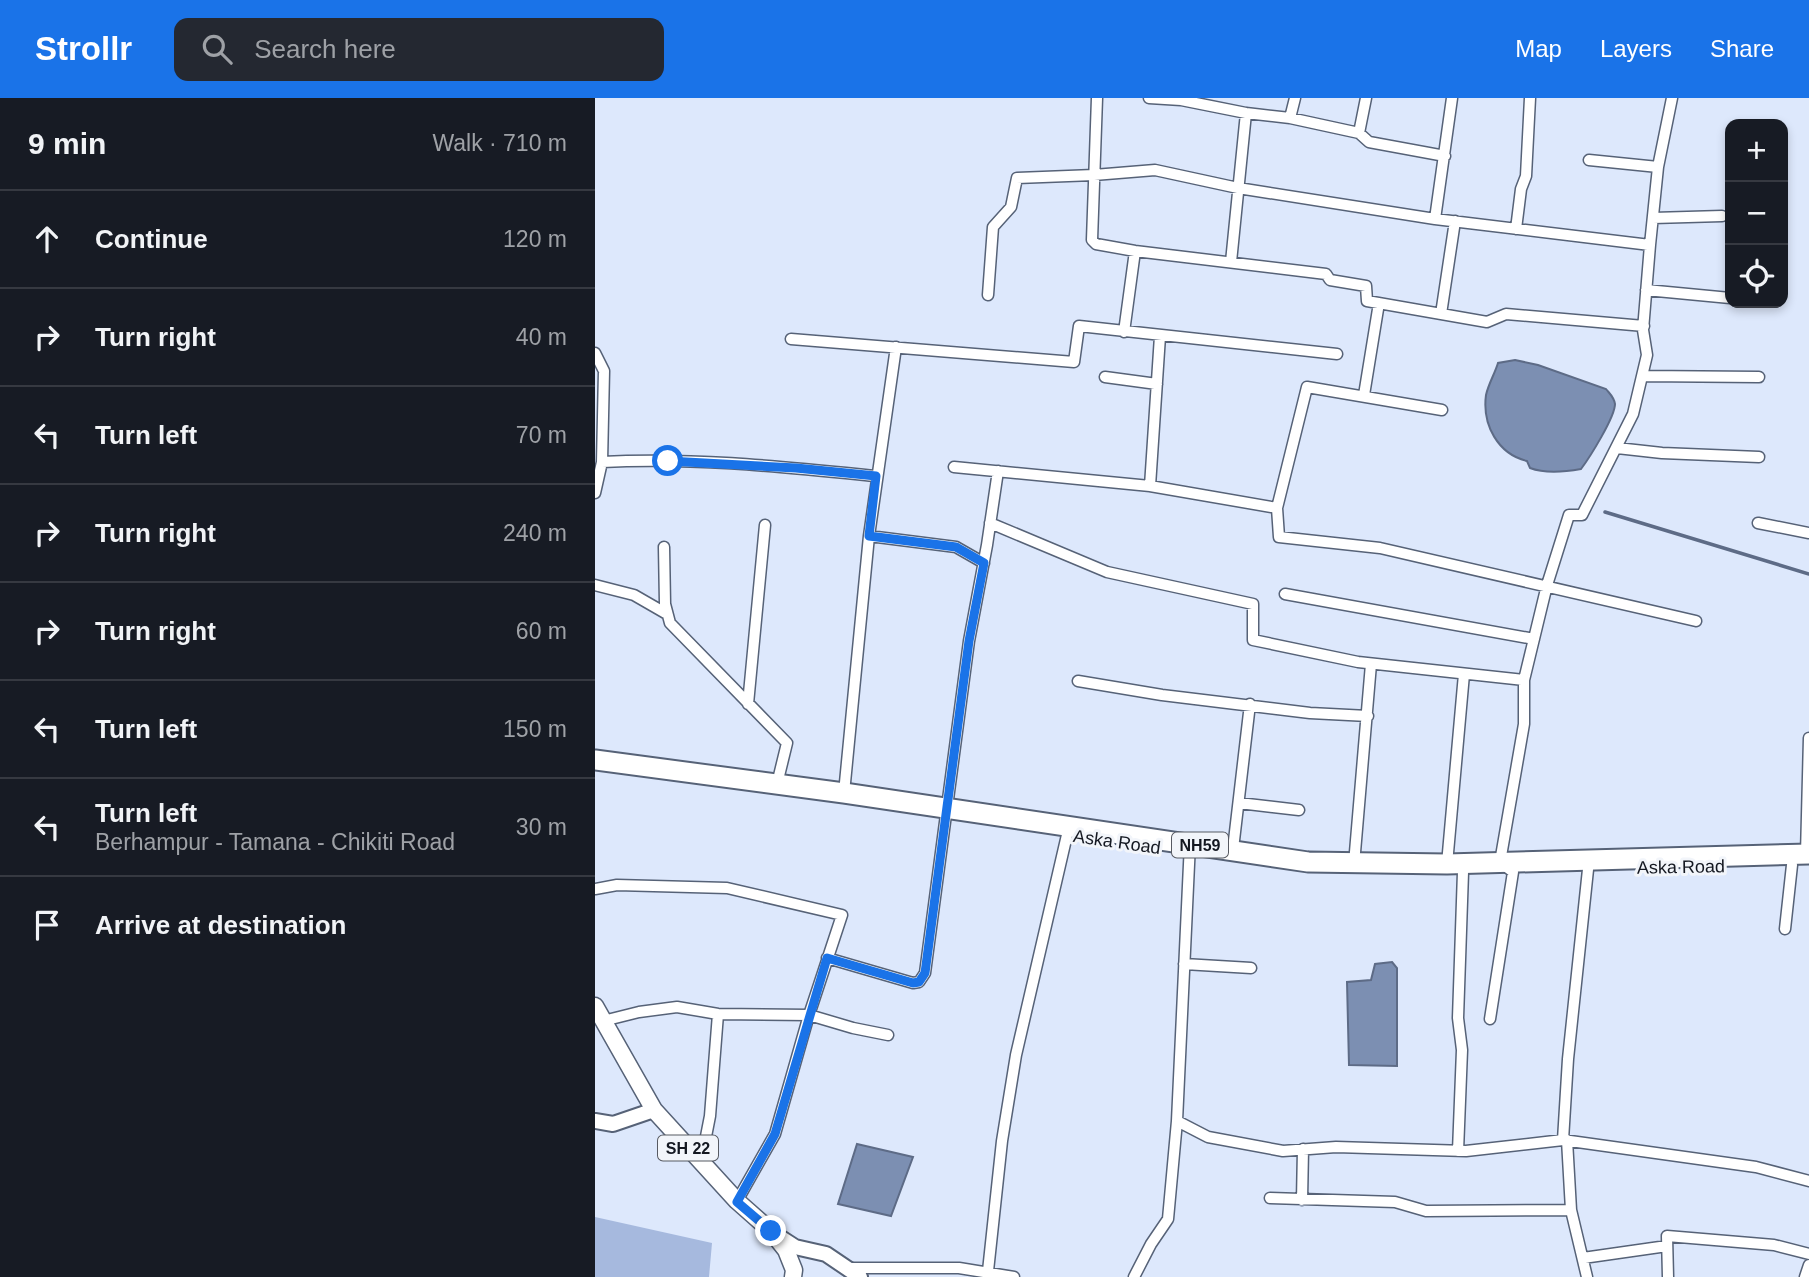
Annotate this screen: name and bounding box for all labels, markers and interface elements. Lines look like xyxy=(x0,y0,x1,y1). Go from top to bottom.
search box xyxy=(174,18,664,81)
text: Strollr xyxy=(35,30,132,67)
icon: search xyxy=(198,30,236,68)
text: Search here xyxy=(254,34,396,64)
text: Map xyxy=(1515,35,1562,62)
text: Layers xyxy=(1600,35,1672,62)
text: Share xyxy=(1710,35,1774,62)
map controls xyxy=(1725,119,1788,308)
button: + xyxy=(1725,119,1788,182)
text: 9 min xyxy=(28,127,106,160)
text: Walk · 710 m xyxy=(432,130,567,156)
button: − xyxy=(1725,182,1788,245)
icon: ahead xyxy=(28,220,66,258)
text: Continue xyxy=(95,224,208,254)
text: 120 m xyxy=(503,226,567,252)
button: locate xyxy=(1725,245,1788,308)
icon: right xyxy=(28,318,66,356)
text: Turn right xyxy=(95,322,216,352)
text: 40 m xyxy=(516,324,567,350)
icon: left xyxy=(28,416,66,454)
text: Turn left xyxy=(95,420,197,450)
text: 70 m xyxy=(516,422,567,448)
route start xyxy=(652,445,683,476)
icon: right xyxy=(28,514,66,552)
text: Turn right xyxy=(95,518,216,548)
text: 240 m xyxy=(503,520,567,546)
icon: right xyxy=(28,612,66,650)
text: Turn right xyxy=(95,616,216,646)
text: 60 m xyxy=(516,618,567,644)
icon: left xyxy=(28,710,66,748)
text: Turn left xyxy=(95,714,197,744)
text: 150 m xyxy=(503,716,567,742)
text: Turn left xyxy=(95,798,197,828)
icon: left xyxy=(28,808,66,846)
text: 30 m xyxy=(516,814,567,840)
street label: Aska Road xyxy=(1072,826,1162,858)
text: Berhampur - Tamana - Chikiti Road xyxy=(95,829,455,855)
road number: NH59 xyxy=(1172,832,1228,858)
street label: Aska Road xyxy=(1637,856,1725,878)
icon: arrive xyxy=(28,906,66,944)
text: Arrive at destination xyxy=(95,910,346,940)
road number: SH 22 xyxy=(658,1136,718,1160)
route end xyxy=(755,1215,786,1246)

